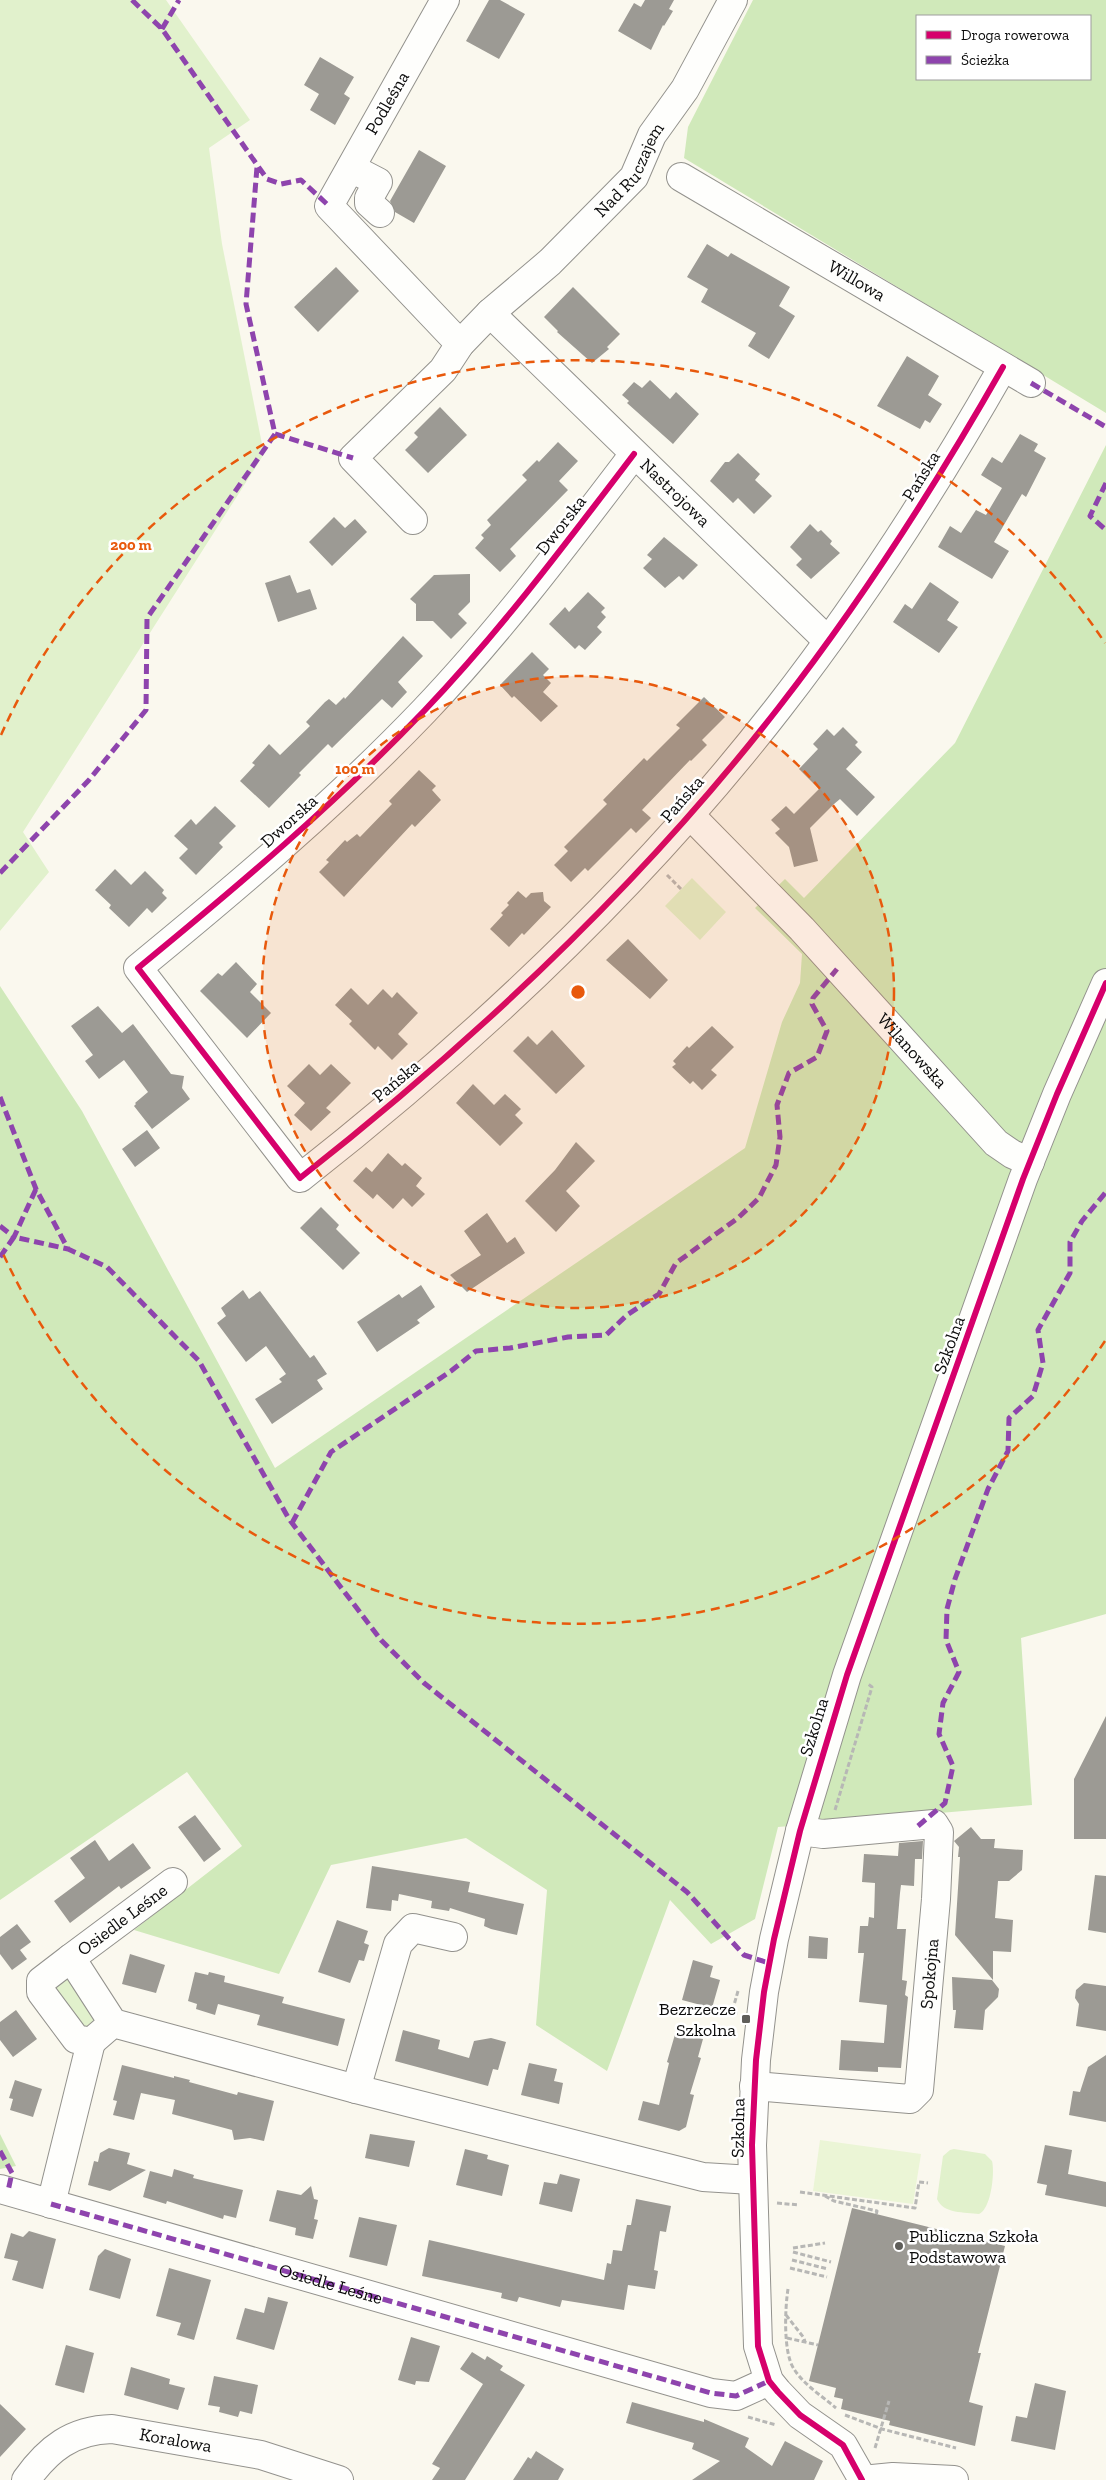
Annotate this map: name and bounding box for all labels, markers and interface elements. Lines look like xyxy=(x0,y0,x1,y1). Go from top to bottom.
legend xyxy=(916,15,1091,80)
text: Droga rowerowa xyxy=(961,26,1069,44)
text: Ścieżka xyxy=(961,51,1009,69)
street label: Podleśna xyxy=(360,67,414,138)
street label: Nad Ruczajem xyxy=(590,118,669,222)
street label: Willowa xyxy=(824,255,890,306)
street label: Pańska xyxy=(897,447,945,505)
street label: Nastrojowa xyxy=(636,454,715,532)
street label: Dworska xyxy=(531,491,591,559)
text: 200 m xyxy=(110,536,152,554)
text: 100 m xyxy=(335,760,375,778)
street label: Pańska xyxy=(656,771,709,827)
street label: Dworska xyxy=(256,790,322,852)
centre of rings xyxy=(569,983,587,1001)
street label: Wilanowska xyxy=(873,1008,952,1093)
street label: Pańska xyxy=(368,1055,424,1107)
street label: Szkolna xyxy=(928,1313,970,1377)
street label: Szkolna xyxy=(795,1695,833,1759)
street label: Osiedle Leśne xyxy=(73,1879,172,1960)
street label: Spokojna xyxy=(915,1937,943,2010)
place label: Bezrzecze Szkolna xyxy=(659,1998,736,2041)
marker: Bezrzecze Szkolna xyxy=(740,2013,752,2025)
street label: Szkolna xyxy=(726,2098,750,2158)
place label: Publiczna Szkoła Podstawowa xyxy=(909,2225,1039,2268)
marker: Publiczna Szkoła Podstawowa xyxy=(893,2240,905,2252)
street label: Osiedle Leśne xyxy=(276,2259,385,2309)
street label: Koralowa xyxy=(138,2423,214,2457)

